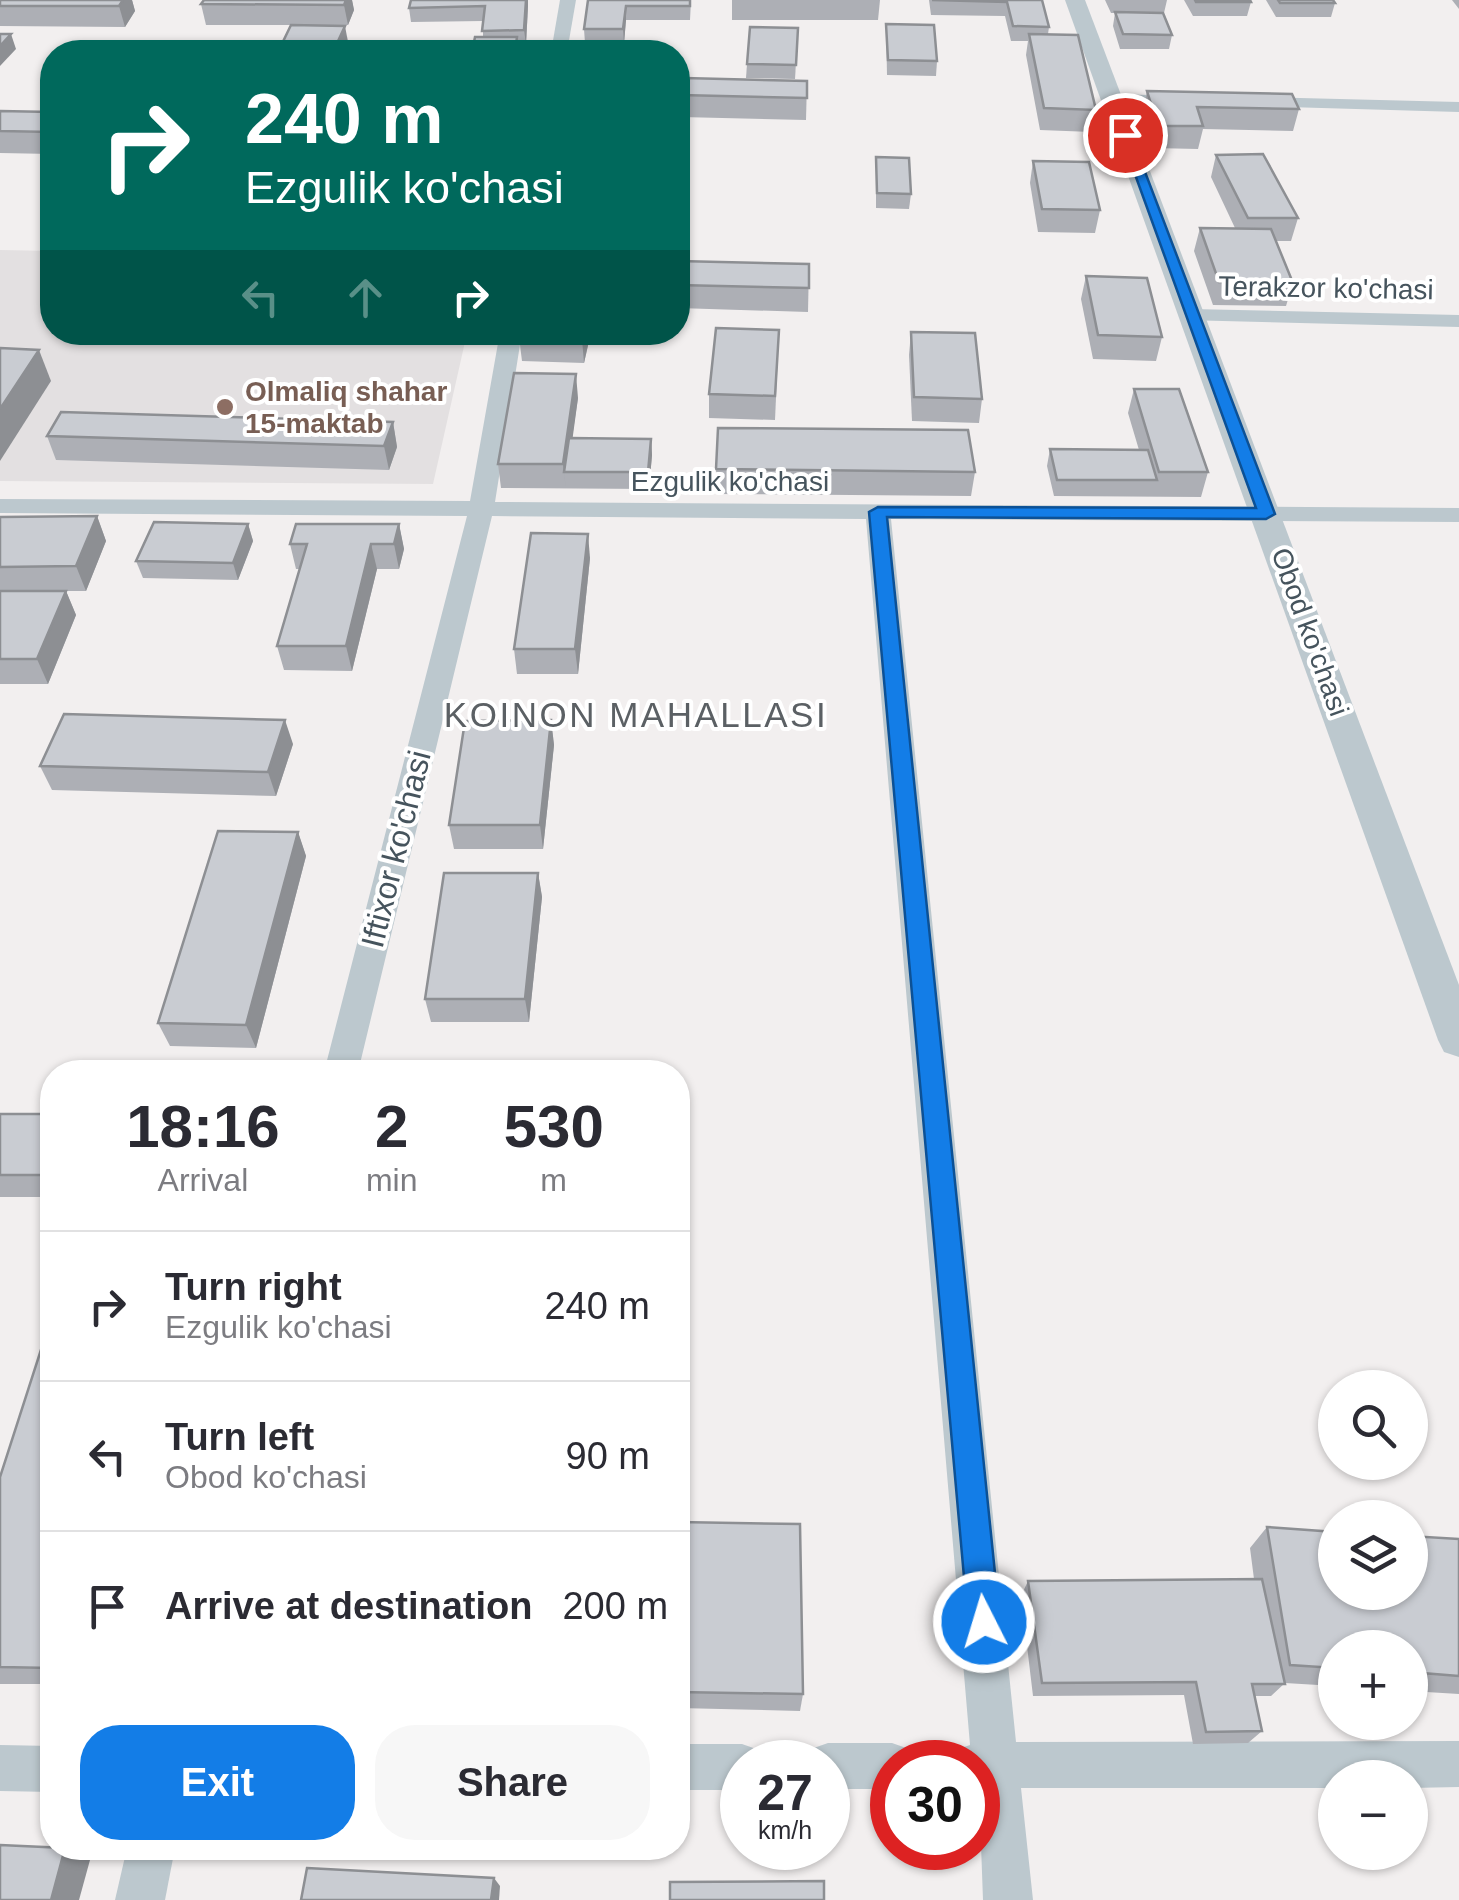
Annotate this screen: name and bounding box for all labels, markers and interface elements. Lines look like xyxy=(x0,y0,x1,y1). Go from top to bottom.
icon: right xyxy=(80,80,210,210)
text: 240 m xyxy=(245,80,443,158)
pin xyxy=(1083,93,1168,178)
icon: arrive xyxy=(1098,108,1153,163)
text: Ezgulik ko'chasi xyxy=(245,162,564,213)
icon: left xyxy=(233,270,288,325)
icon: ahead xyxy=(338,270,393,325)
icon: right xyxy=(443,270,498,325)
street label: Terakzor ko'chasi xyxy=(1218,271,1434,305)
place label: Olmaliq shahar 15-maktab xyxy=(245,376,447,439)
marker: Olmaliq shahar 15-maktab xyxy=(214,396,236,418)
street label: Ezgulik ko'chasi xyxy=(631,466,829,497)
street label: Obod ko'chasi xyxy=(1265,544,1355,720)
district label: KOINON MAHALLASI xyxy=(444,695,828,734)
street label: Iftixor ko'chasi xyxy=(354,747,438,951)
text: 18:16 xyxy=(126,1093,280,1160)
text: 2 xyxy=(375,1093,408,1160)
text: 530 xyxy=(504,1093,604,1160)
text: Arrival xyxy=(158,1162,248,1198)
text: min xyxy=(366,1162,417,1198)
text: m xyxy=(540,1162,567,1198)
text: Turn right xyxy=(165,1266,342,1308)
icon: right xyxy=(80,1279,135,1334)
text: 240 m xyxy=(544,1285,650,1327)
text: Ezgulik ko'chasi xyxy=(165,1309,392,1345)
map controls xyxy=(1318,1370,1428,1870)
button: search xyxy=(1318,1370,1428,1480)
text: Turn left xyxy=(165,1416,314,1458)
icon: left xyxy=(80,1429,135,1484)
text: 90 m xyxy=(566,1435,650,1477)
text: Obod ko'chasi xyxy=(165,1459,367,1495)
button: layers xyxy=(1318,1500,1428,1610)
position arrow xyxy=(932,1570,1036,1674)
icon: arrive xyxy=(80,1579,135,1634)
text: Arrive at destination xyxy=(165,1585,532,1627)
text: 200 m xyxy=(562,1585,668,1627)
button: + xyxy=(1318,1630,1428,1740)
button: Exit xyxy=(80,1725,355,1840)
button: Share xyxy=(375,1725,650,1840)
speed limit sign: 30 xyxy=(870,1740,1000,1870)
button: − xyxy=(1318,1760,1428,1870)
text: 27 xyxy=(757,1765,813,1821)
text: km/h xyxy=(758,1816,812,1844)

